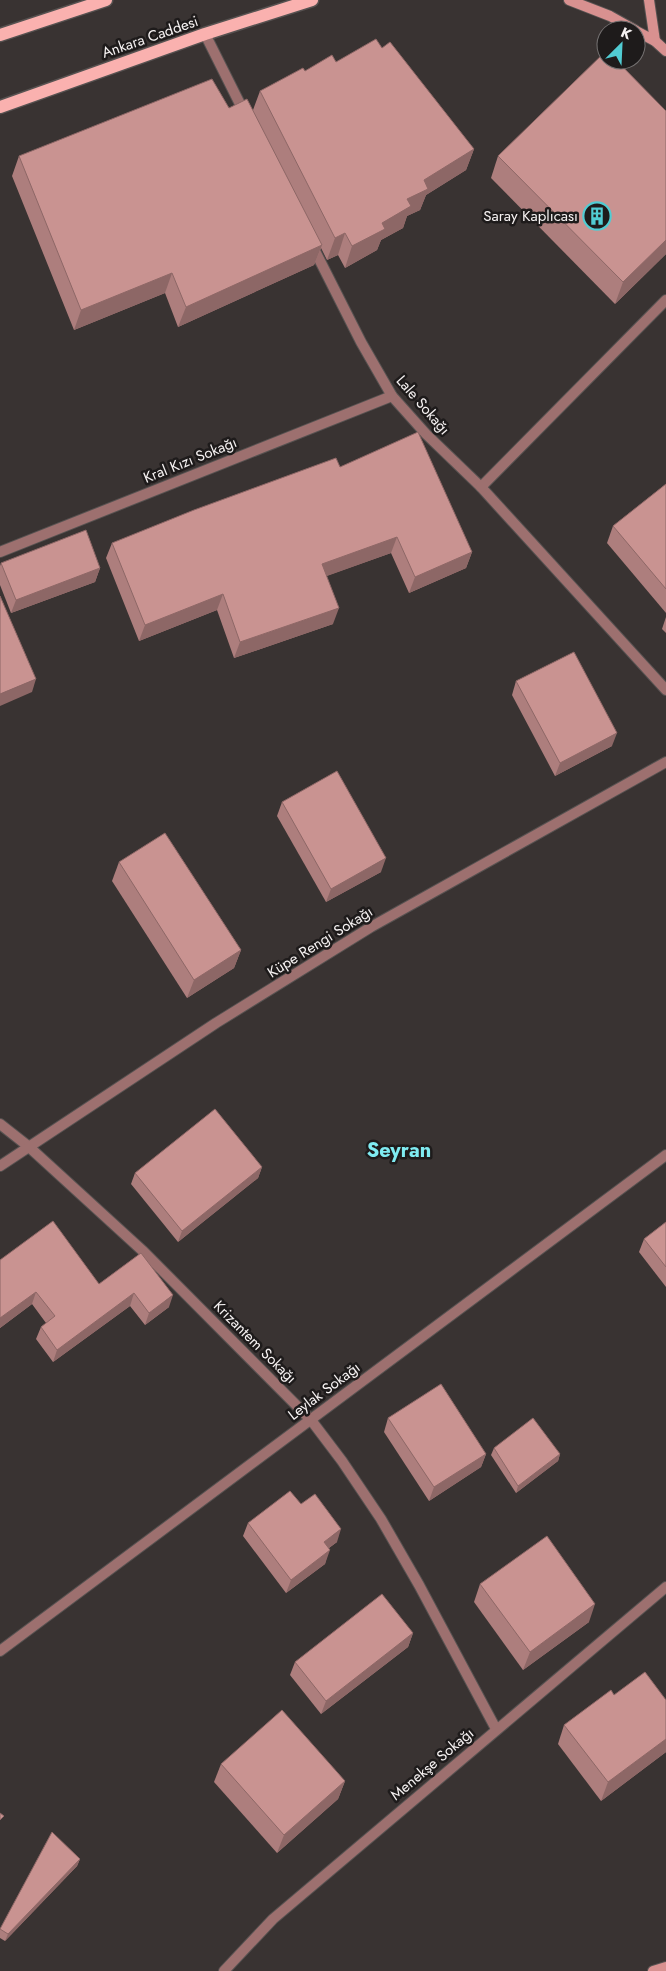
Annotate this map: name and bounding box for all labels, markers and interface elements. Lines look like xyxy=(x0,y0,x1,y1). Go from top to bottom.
street label: Ankara Caddesi xyxy=(99,10,201,64)
north arrow xyxy=(596,20,646,70)
text: K xyxy=(618,22,635,44)
building icon: Saray Kaplıcası xyxy=(582,201,612,231)
place label: Saray Kaplıcası xyxy=(483,205,578,227)
street label: Lale Sokağı xyxy=(391,370,455,440)
street label: Kral Kızı Sokağı xyxy=(140,431,240,489)
street label: Küpe Rengi Sokağı xyxy=(263,901,377,983)
district label: Seyran xyxy=(367,1136,431,1165)
street label: Krizantem Sokağı xyxy=(208,1295,302,1389)
street label: Leylak Sokağı xyxy=(283,1357,365,1425)
street label: Menekşe Sokağı xyxy=(385,1722,479,1806)

